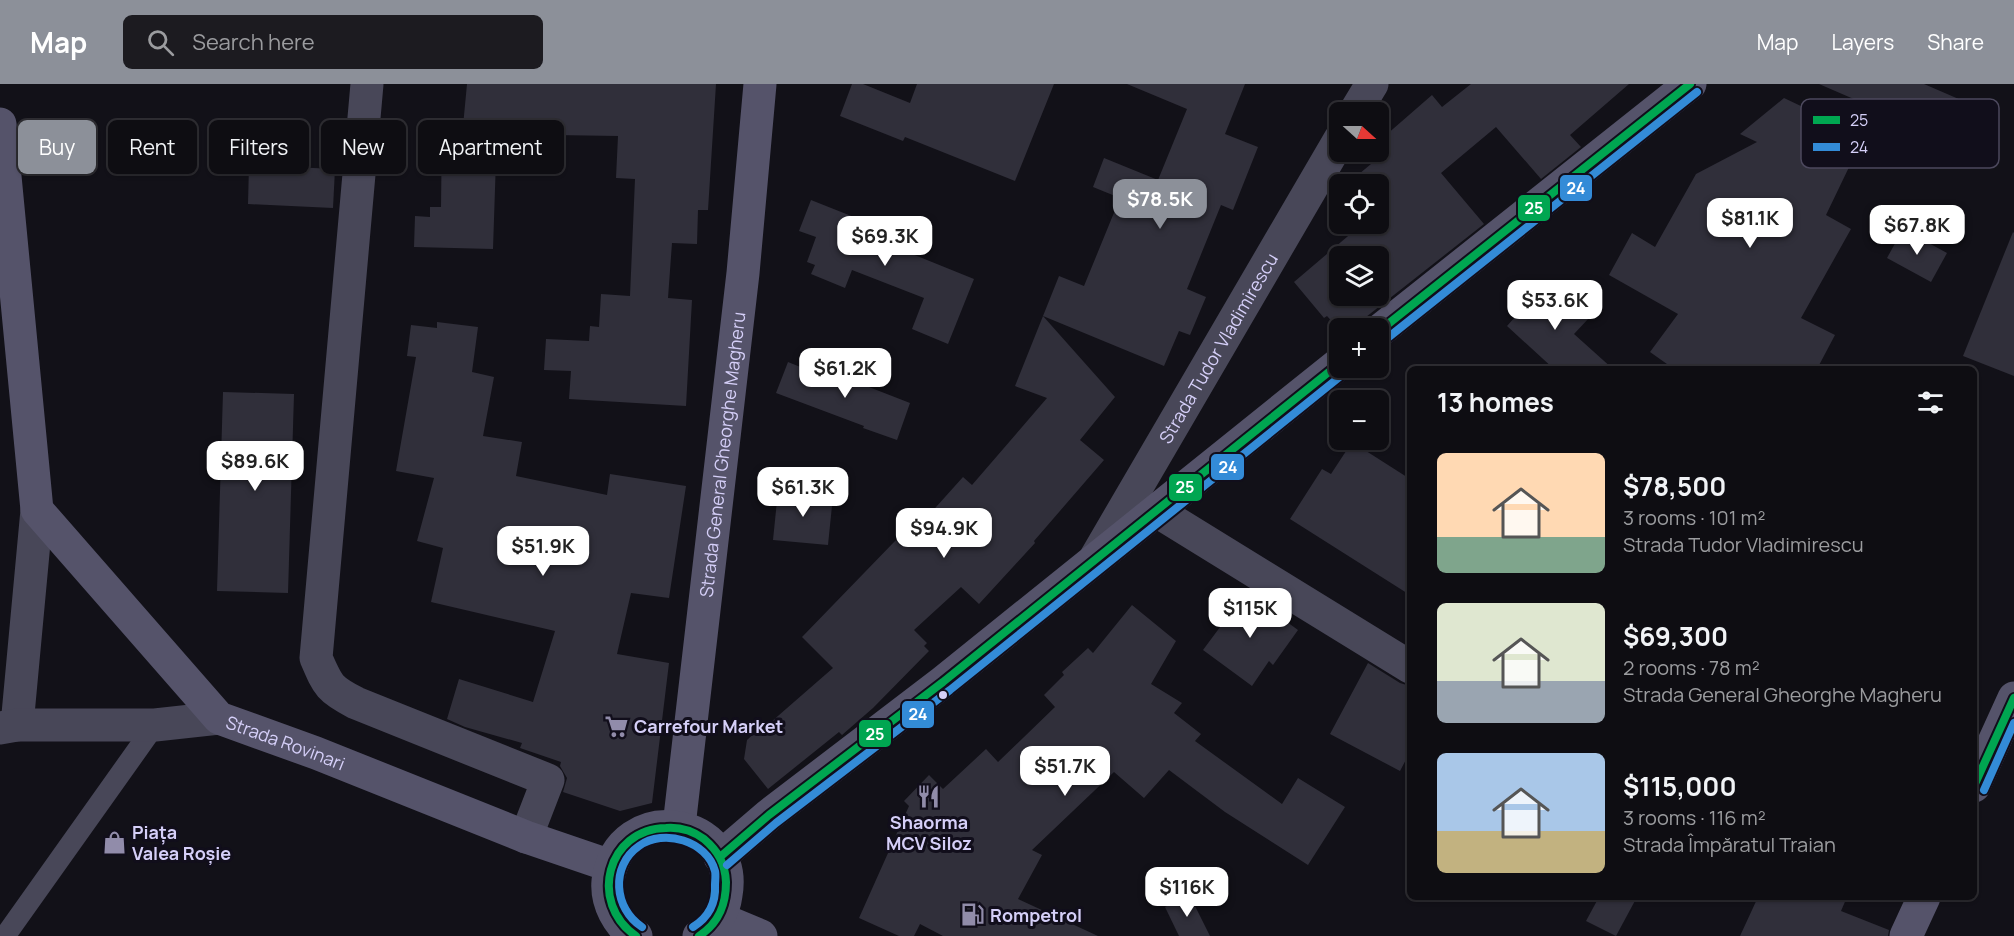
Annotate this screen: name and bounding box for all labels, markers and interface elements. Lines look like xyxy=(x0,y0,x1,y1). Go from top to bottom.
search box xyxy=(123,15,543,69)
text: Map xyxy=(30,23,87,61)
icon: search xyxy=(144,26,177,59)
text: Search here xyxy=(192,27,315,57)
text: Map xyxy=(1757,28,1798,56)
text: Layers xyxy=(1831,28,1894,56)
text: Share xyxy=(1927,28,1984,56)
legend xyxy=(1801,99,1999,168)
north arrow xyxy=(1329,102,1389,162)
map controls xyxy=(1329,102,1389,450)
text: 25 xyxy=(1850,109,1868,131)
chip: Buy xyxy=(18,120,96,174)
chip: Rent xyxy=(108,120,197,174)
chip: Filters xyxy=(209,120,309,174)
chip: New xyxy=(321,120,406,174)
chip: Apartment xyxy=(418,120,564,174)
text: 24 xyxy=(1850,136,1868,158)
button: locate xyxy=(1329,174,1389,234)
line badge: 24 xyxy=(1559,174,1593,202)
text: 24 xyxy=(1567,177,1585,199)
pin: $78.5K xyxy=(1111,179,1209,230)
text: $78.5K xyxy=(1127,185,1193,212)
line badge: 25 xyxy=(1517,194,1551,222)
text: 25 xyxy=(1525,197,1543,219)
pin: $81.1K xyxy=(1701,198,1799,249)
text: $81.1K xyxy=(1721,204,1779,231)
pin: $67.8K xyxy=(1868,205,1966,256)
text: $67.8K xyxy=(1884,211,1950,238)
pin: $69.3K xyxy=(836,216,934,267)
text: $69.3K xyxy=(851,222,919,249)
button: layers xyxy=(1329,246,1389,306)
street label: Strada Tudor Vladimirescu xyxy=(1153,248,1283,448)
pin: $53.6K xyxy=(1506,280,1604,331)
text: $53.6K xyxy=(1521,286,1589,313)
street label: Strada General Gheorghe Magheru xyxy=(694,310,750,599)
button: + xyxy=(1329,318,1389,378)
pin: $61.2K xyxy=(796,348,894,399)
text: $61.2K xyxy=(813,354,877,381)
text: 13 homes xyxy=(1437,384,1554,420)
icon: filters xyxy=(1914,386,1947,419)
button: − xyxy=(1329,390,1389,450)
pin: $89.6K xyxy=(206,441,304,492)
text: $89.6K xyxy=(221,447,289,474)
line badge: 24 xyxy=(1210,453,1245,481)
text: 24 xyxy=(1219,456,1237,478)
pin: $61.3K xyxy=(754,467,852,518)
text: $78,500 xyxy=(1623,468,1726,504)
text: $61.3K xyxy=(771,473,835,500)
line badge: 25 xyxy=(1168,473,1203,502)
text: 25 xyxy=(1176,476,1194,498)
icon: home xyxy=(1485,477,1557,549)
text: 3 rooms · 101 m² xyxy=(1623,504,1765,531)
pin: $94.9K xyxy=(895,508,993,559)
text: $94.9K xyxy=(910,514,978,541)
pin: $51.9K xyxy=(494,526,592,577)
text: Strada Tudor Vladimirescu xyxy=(1623,531,1864,558)
text: $51.9K xyxy=(511,532,575,559)
pin: $115K xyxy=(1208,588,1292,639)
text: $115K xyxy=(1223,594,1277,621)
text: $69,300 xyxy=(1623,618,1728,654)
icon: home xyxy=(1485,627,1557,699)
text: 2 rooms · 78 m² xyxy=(1623,654,1760,681)
text: Strada General Gheorghe Magheru xyxy=(1623,681,1942,708)
unlabelled marker xyxy=(937,689,949,701)
line badge: 24 xyxy=(901,700,935,729)
text: 24 xyxy=(909,703,927,725)
street label: Strada Rovinari xyxy=(223,710,349,775)
supermarket icon: Carrefour Market xyxy=(603,713,629,739)
place label: Carrefour Market xyxy=(634,714,783,738)
line badge: 25 xyxy=(858,719,892,748)
text: 25 xyxy=(866,723,884,745)
pin: $51.7K xyxy=(1016,746,1114,797)
text: $51.7K xyxy=(1034,752,1096,779)
text: $115,000 xyxy=(1623,768,1737,804)
icon: home xyxy=(1485,777,1557,849)
restaurant icon: Shaorma MCV Siloz xyxy=(916,783,942,809)
text: 3 rooms · 116 m² xyxy=(1623,804,1766,831)
place label: Shaorma MCV Siloz xyxy=(886,810,972,855)
place label: Piața Valea Roșie xyxy=(132,820,231,865)
shop icon: Piața Valea Roșie xyxy=(101,829,127,855)
text: Strada Împăratul Traian xyxy=(1623,831,1836,858)
pin: $116K xyxy=(1145,867,1229,918)
text: $116K xyxy=(1159,873,1215,900)
fuel station icon: Rompetrol xyxy=(959,902,985,928)
place label: Rompetrol xyxy=(990,903,1082,927)

